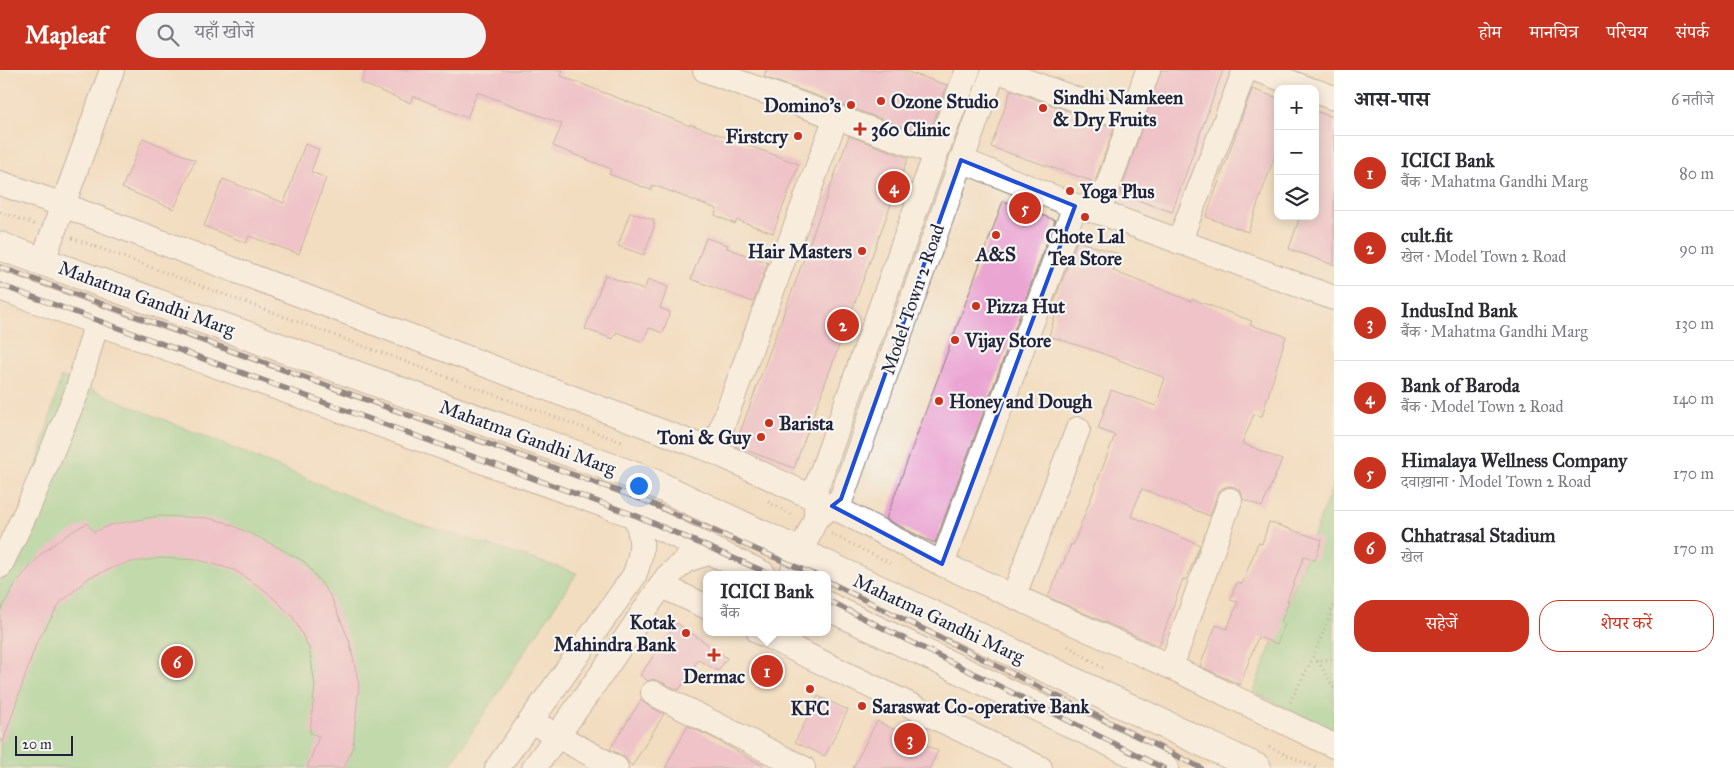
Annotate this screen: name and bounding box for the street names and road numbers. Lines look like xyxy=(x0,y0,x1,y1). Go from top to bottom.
street label: Model Town 2 Road xyxy=(876,220,949,377)
street label: Mahatma Gandhi Marg xyxy=(55,256,238,342)
street label: Mahatma Gandhi Marg xyxy=(436,395,619,481)
street label: Mahatma Gandhi Marg xyxy=(849,569,1028,669)

